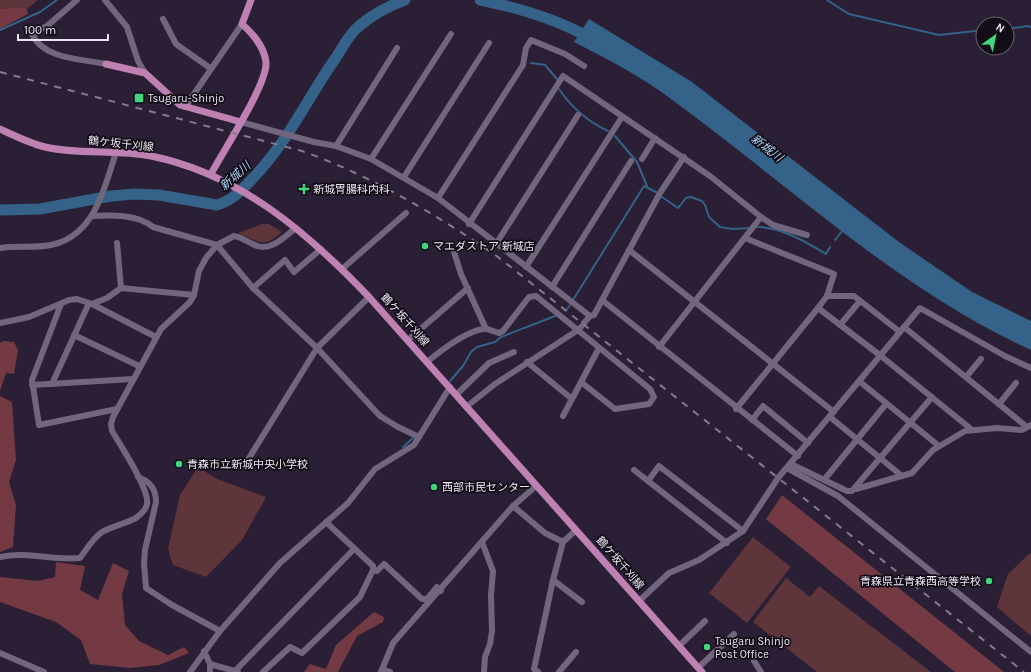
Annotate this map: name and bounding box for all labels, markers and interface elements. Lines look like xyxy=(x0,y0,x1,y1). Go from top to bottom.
scale bar xyxy=(18,16,108,42)
north arrow xyxy=(975,16,1015,56)
text: N xyxy=(993,20,1007,36)
text: 100 m xyxy=(24,23,56,37)
marker: Tsugaru-Shinjo xyxy=(133,92,145,104)
place label: Tsugaru-Shinjo xyxy=(148,92,224,105)
water label: 新城川 xyxy=(749,131,787,166)
street label: 鶴ケ坂千刈線 xyxy=(88,134,154,154)
water label: 新城川 xyxy=(217,157,255,193)
marker: 新城胃腸科内科 xyxy=(298,183,310,195)
place label: 新城胃腸科内科 xyxy=(313,183,390,196)
place label: マエダストア 新城店 xyxy=(433,240,535,253)
marker: マエダストア 新城店 xyxy=(420,241,430,251)
street label: 鶴ケ坂千刈線 xyxy=(378,291,432,349)
place label: 青森市立新城中央小学校 xyxy=(187,458,308,471)
marker: 青森市立新城中央小学校 xyxy=(174,459,184,469)
place label: 西部市民センター xyxy=(442,481,530,494)
marker: 西部市民センター xyxy=(429,482,439,492)
street label: 鶴ケ坂千刈線 xyxy=(593,534,647,592)
place label: 青森県立青森西高等学校 xyxy=(860,575,981,588)
marker: 青森県立青森西高等学校 xyxy=(984,576,994,586)
place label: Tsugaru Shinjo Post Office xyxy=(715,635,790,661)
marker: Tsugaru Shinjo Post Office xyxy=(702,642,712,652)

